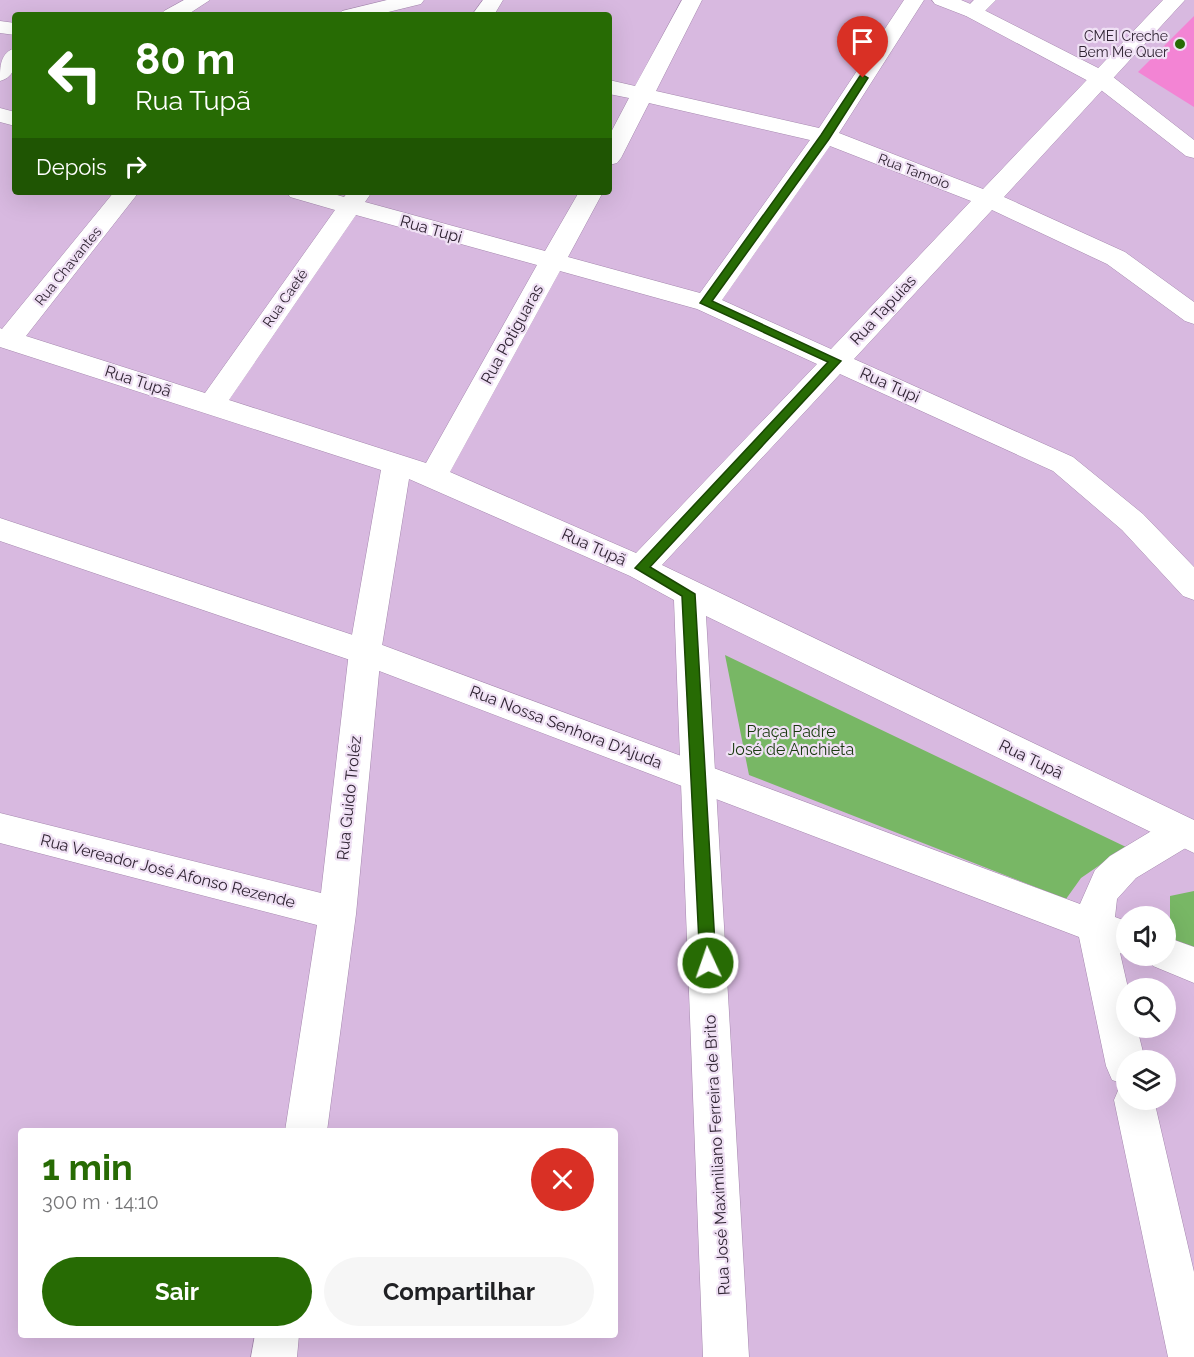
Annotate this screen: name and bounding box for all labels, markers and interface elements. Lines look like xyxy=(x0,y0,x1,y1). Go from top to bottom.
pin xyxy=(837,16,888,78)
icon: arrive xyxy=(846,25,879,58)
place label: CMEI Creche Bem Me Quer xyxy=(1078,28,1168,60)
text: 80 m xyxy=(135,35,235,84)
icon: left xyxy=(36,36,114,114)
marker: CMEI Creche Bem Me Quer xyxy=(1173,37,1187,51)
text: Rua Tupã xyxy=(135,85,251,116)
icon: right xyxy=(119,150,152,183)
street label: Rua Tamoio xyxy=(876,150,952,192)
text: Depois xyxy=(36,154,107,180)
street label: Rua Tupi xyxy=(398,211,464,247)
street label: Rua Chavantes xyxy=(31,223,105,308)
street label: Rua Caeté xyxy=(259,266,311,330)
street label: Rua Tapuias xyxy=(846,271,920,349)
street label: Rua Potiguaras xyxy=(477,281,547,387)
street label: Rua Tupã xyxy=(102,361,174,401)
street label: Rua Tupi xyxy=(857,363,923,407)
street label: Rua Tupã xyxy=(559,524,629,570)
street label: Rua Nossa Senhora D'Ajuda xyxy=(467,681,665,773)
park label: Praça Padre José de Anchieta xyxy=(728,722,854,759)
street label: Rua Guido Troléz xyxy=(333,735,365,861)
street label: Rua Tupã xyxy=(996,735,1066,783)
street label: Rua Vereador José Afonso Rezende xyxy=(39,830,297,912)
map controls xyxy=(1116,906,1176,1110)
button: sound xyxy=(1116,906,1176,966)
position arrow xyxy=(676,931,740,995)
button: search xyxy=(1116,978,1176,1038)
street label: Rua José Maximiliano Ferreira de Brito xyxy=(700,1014,734,1296)
button: layers xyxy=(1116,1050,1176,1110)
text: 1 min xyxy=(42,1146,133,1188)
button: close xyxy=(531,1148,594,1211)
text: 300 m · 14:10 xyxy=(42,1190,159,1214)
button: Sair xyxy=(42,1257,312,1326)
button: Compartilhar xyxy=(324,1257,594,1326)

